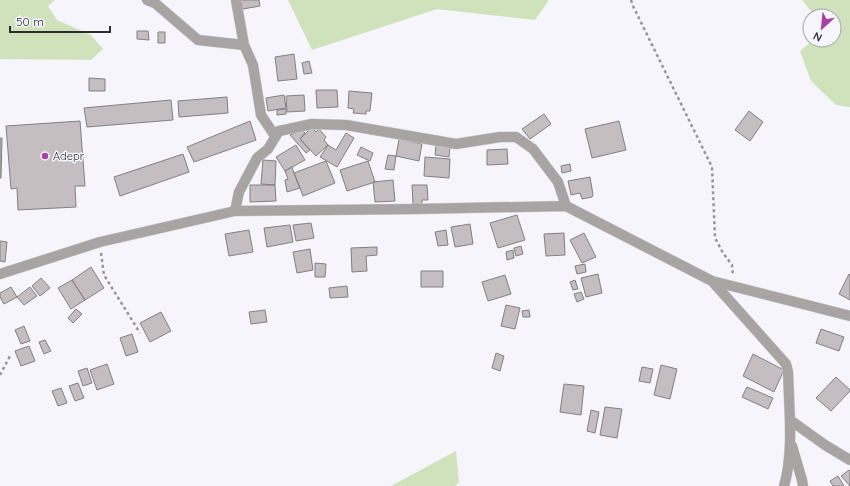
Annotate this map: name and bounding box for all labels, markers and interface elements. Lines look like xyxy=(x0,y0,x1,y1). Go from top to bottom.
scale bar xyxy=(10,8,110,34)
north arrow xyxy=(802,8,842,48)
text: 50 m xyxy=(16,14,44,29)
text: N xyxy=(811,29,824,45)
place label: Adepr xyxy=(53,149,85,163)
marker: Adepr xyxy=(40,151,50,161)

